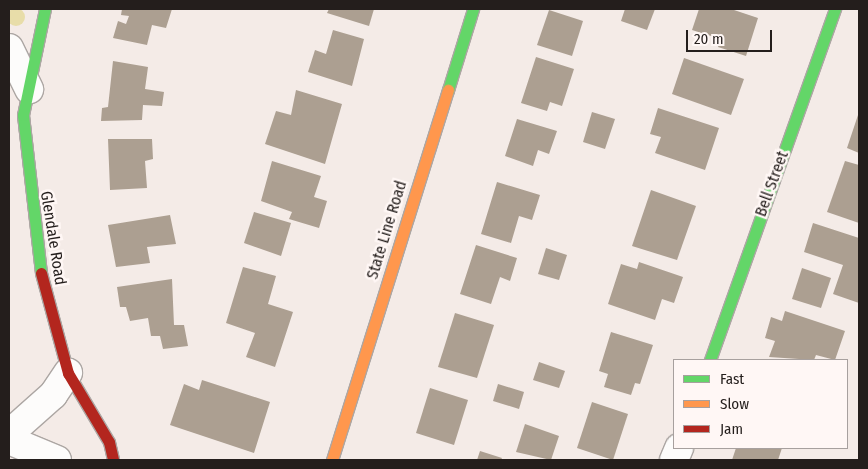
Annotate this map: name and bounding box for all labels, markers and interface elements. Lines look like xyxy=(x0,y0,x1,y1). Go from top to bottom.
scale bar xyxy=(688,20,774,52)
text: 20 m xyxy=(694,30,724,48)
street label: Bell Street xyxy=(751,149,793,219)
street label: State Line Road xyxy=(363,178,411,282)
street label: Glendale Road xyxy=(36,190,70,286)
legend xyxy=(673,359,848,449)
text: Fast xyxy=(720,370,744,388)
text: Slow xyxy=(720,395,749,413)
text: Jam xyxy=(720,420,743,438)

